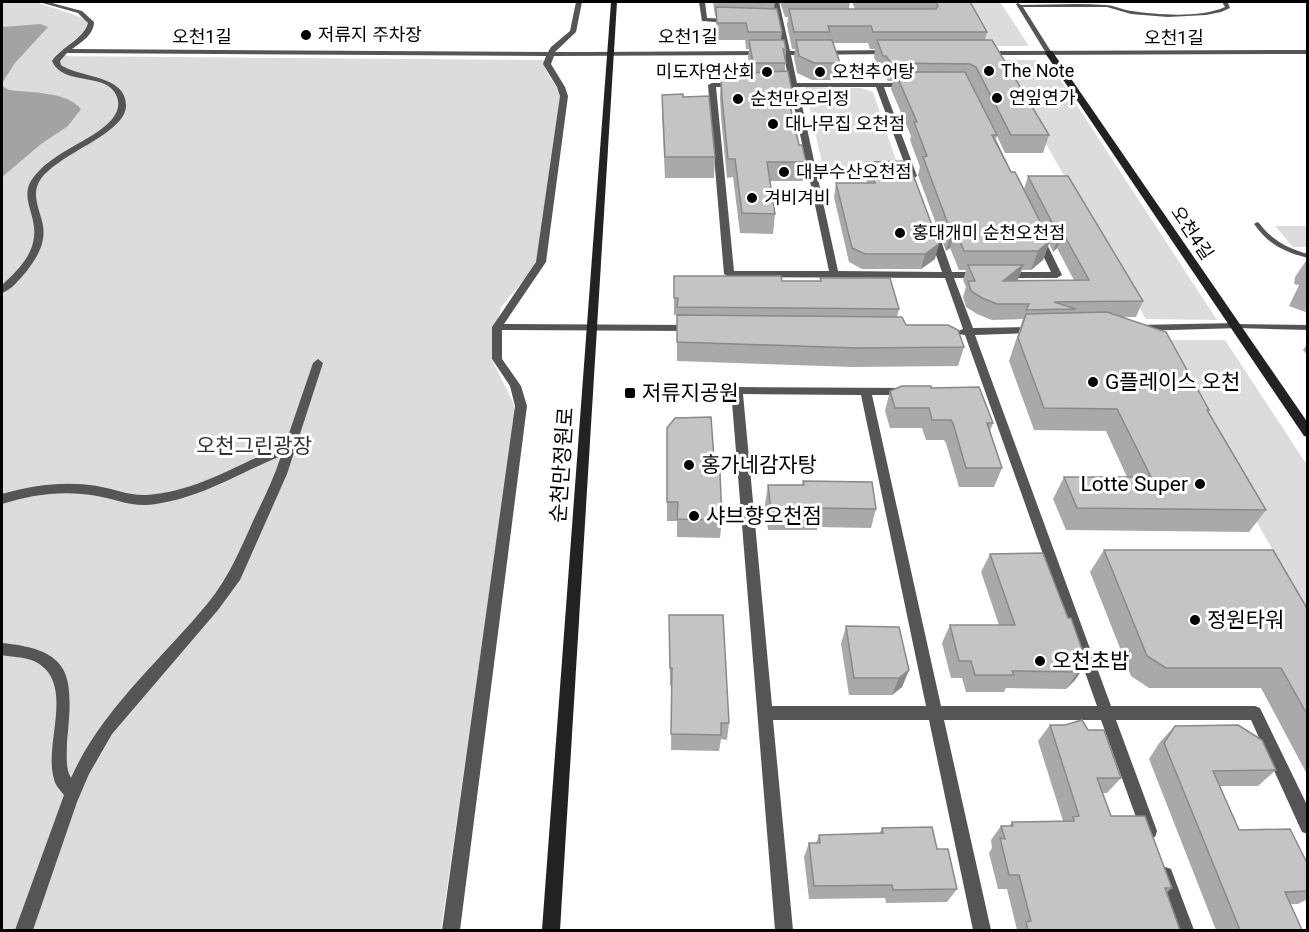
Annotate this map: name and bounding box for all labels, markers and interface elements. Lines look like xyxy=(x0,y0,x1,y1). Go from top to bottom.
place label: 저류지 주차장 xyxy=(318,24,422,45)
street label: 오천1길 xyxy=(172,26,232,47)
street label: 오천1길 xyxy=(658,26,718,47)
street label: 오천1길 xyxy=(1144,27,1204,48)
marker: 저류지 주차장 xyxy=(299,28,313,42)
place label: The Note xyxy=(1001,60,1074,81)
place label: 미도자연산회 xyxy=(656,61,755,82)
place label: 오천추어탕 xyxy=(832,61,915,82)
marker: The Note xyxy=(982,64,996,78)
marker: 미도자연산회 xyxy=(760,65,774,79)
marker: 오천추어탕 xyxy=(813,65,827,79)
place label: 연잎연가 xyxy=(1009,87,1076,108)
place label: 순천만오리정 xyxy=(750,88,849,109)
marker: 연잎연가 xyxy=(990,91,1004,105)
marker: 순천만오리정 xyxy=(731,92,745,106)
place label: 대나무집 오천점 xyxy=(785,113,905,134)
marker: 대나무집 오천점 xyxy=(766,117,780,131)
place label: 대부수산오천점 xyxy=(796,161,912,182)
marker: 대부수산오천점 xyxy=(777,165,791,179)
place label: 겨비겨비 xyxy=(764,187,830,208)
marker: 겨비겨비 xyxy=(745,191,759,205)
street label: 오천4길 xyxy=(1167,202,1218,263)
place label: 홍대개미 순천오천점 xyxy=(912,222,1066,243)
marker: 홍대개미 순천오천점 xyxy=(893,226,907,240)
place label: G플레이스 오천 xyxy=(1105,370,1240,394)
marker: G플레이스 오천 xyxy=(1086,375,1100,389)
place label: 저류지공원 xyxy=(642,381,739,405)
marker: 저류지공원 xyxy=(623,386,637,400)
street label: 순천만정원로 xyxy=(546,406,578,524)
park label: 오천그린광장 xyxy=(196,434,312,458)
place label: 홍가네감자탕 xyxy=(701,453,817,477)
marker: 홍가네감자탕 xyxy=(682,458,696,472)
place label: Lotte Super xyxy=(1081,472,1188,496)
marker: Lotte Super xyxy=(1193,477,1207,491)
place label: 샤브향오천점 xyxy=(706,504,822,528)
marker: 샤브향오천점 xyxy=(687,509,701,523)
place label: 정원타워 xyxy=(1207,608,1284,632)
marker: 정원타워 xyxy=(1188,613,1202,627)
place label: 오천초밥 xyxy=(1052,649,1129,673)
marker: 오천초밥 xyxy=(1033,654,1047,668)

